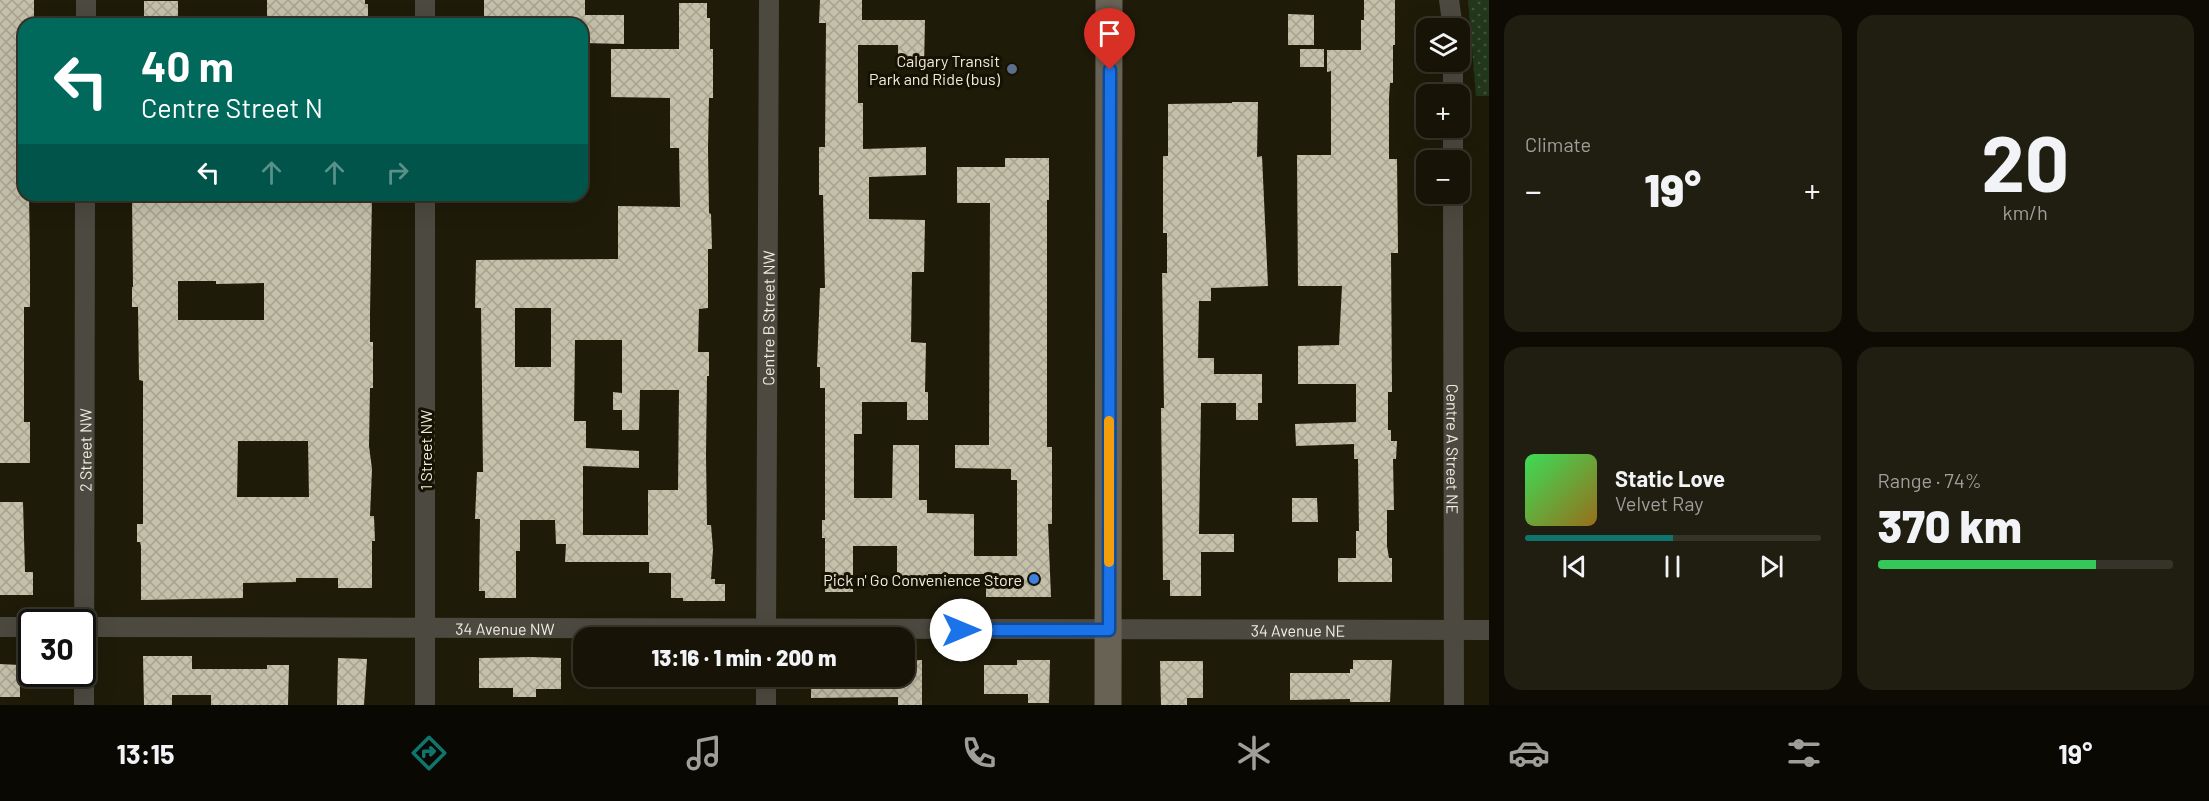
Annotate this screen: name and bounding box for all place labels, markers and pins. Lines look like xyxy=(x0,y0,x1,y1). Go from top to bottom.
pin xyxy=(1084,8,1135,70)
place label: Calgary Transit Park and Ride (bus) xyxy=(869,51,1001,88)
marker: Calgary Transit Park and Ride (bus) xyxy=(1005,62,1019,76)
place label: Pick n' Go Convenience Store xyxy=(823,570,1022,589)
marker: Pick n' Go Convenience Store xyxy=(1027,572,1041,586)

